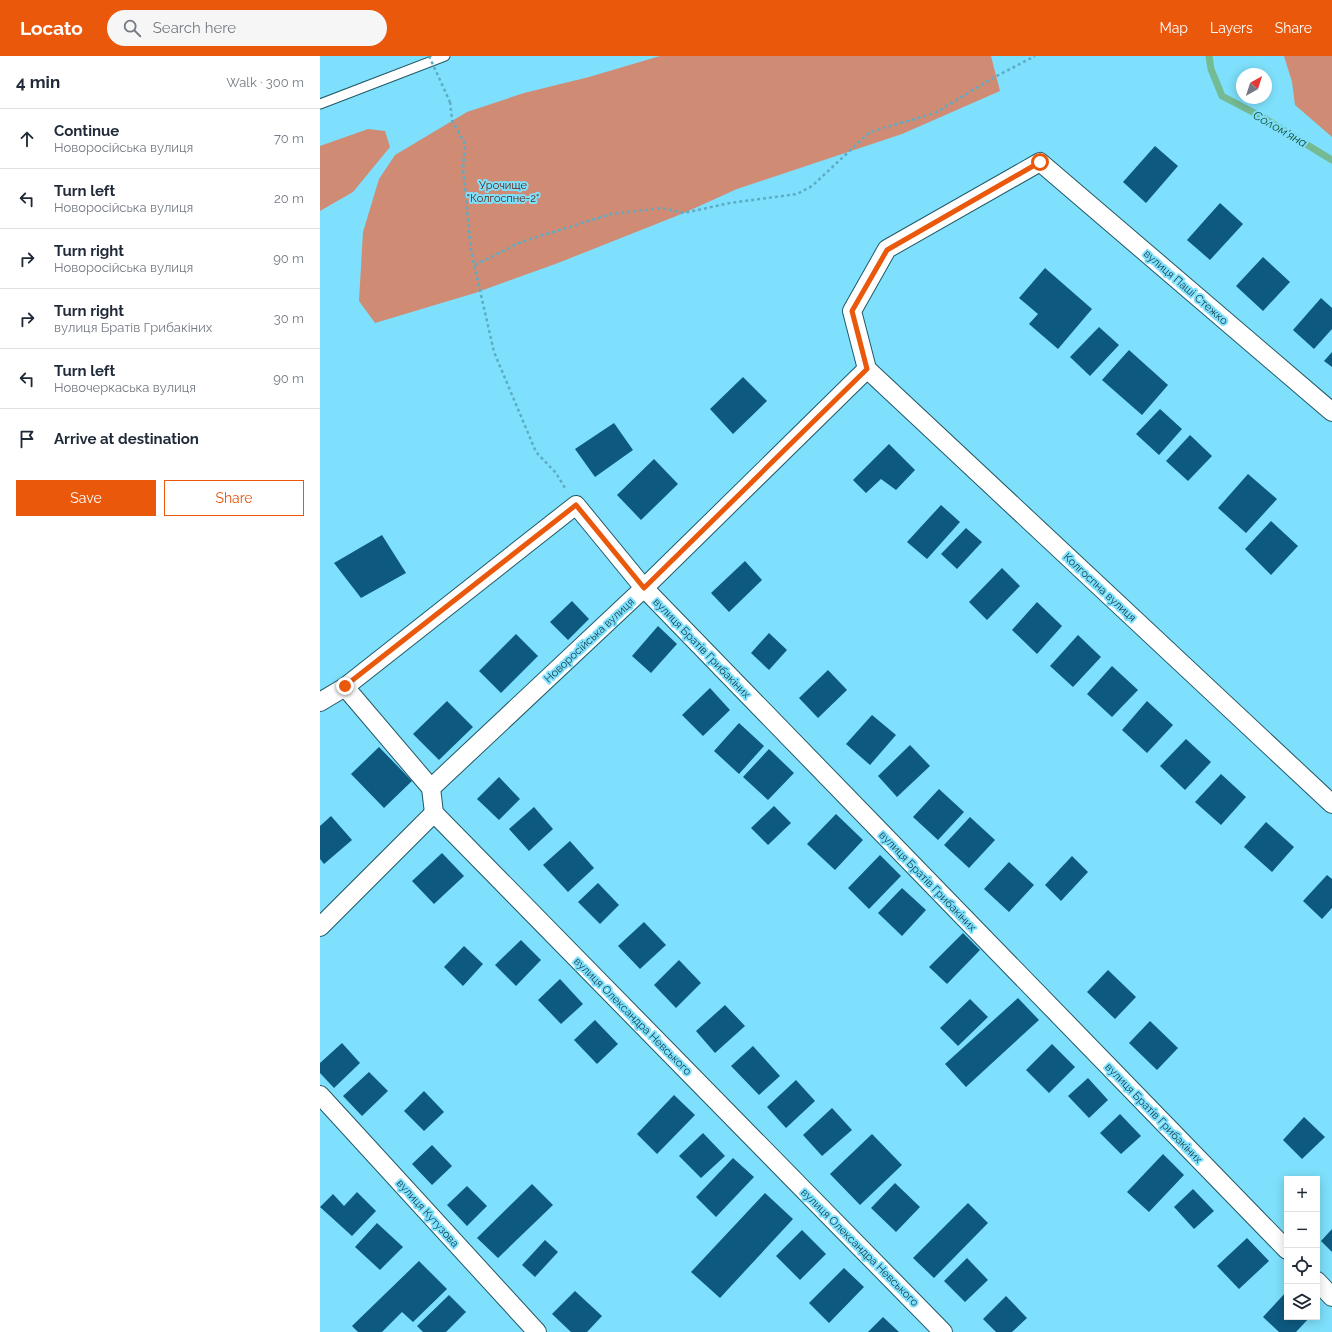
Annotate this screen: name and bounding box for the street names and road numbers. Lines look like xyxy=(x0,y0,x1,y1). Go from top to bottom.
street label: вулиця Паші Стежко xyxy=(1141,247,1231,328)
street label: Колгоспна вулиця xyxy=(1061,550,1139,624)
street label: Новоросійська вулиця xyxy=(542,595,637,685)
street label: вулиця Братів Грибакіних xyxy=(650,596,753,701)
street label: вулиця Братів Грибакіних xyxy=(876,829,979,934)
street label: вулиця Олександра Невського xyxy=(571,955,695,1078)
street label: вулиця Братів Грибакіних xyxy=(1102,1061,1205,1166)
street label: вулиця Кутузова xyxy=(394,1177,461,1250)
street label: вулиця Олександра Невського xyxy=(798,1186,922,1309)

